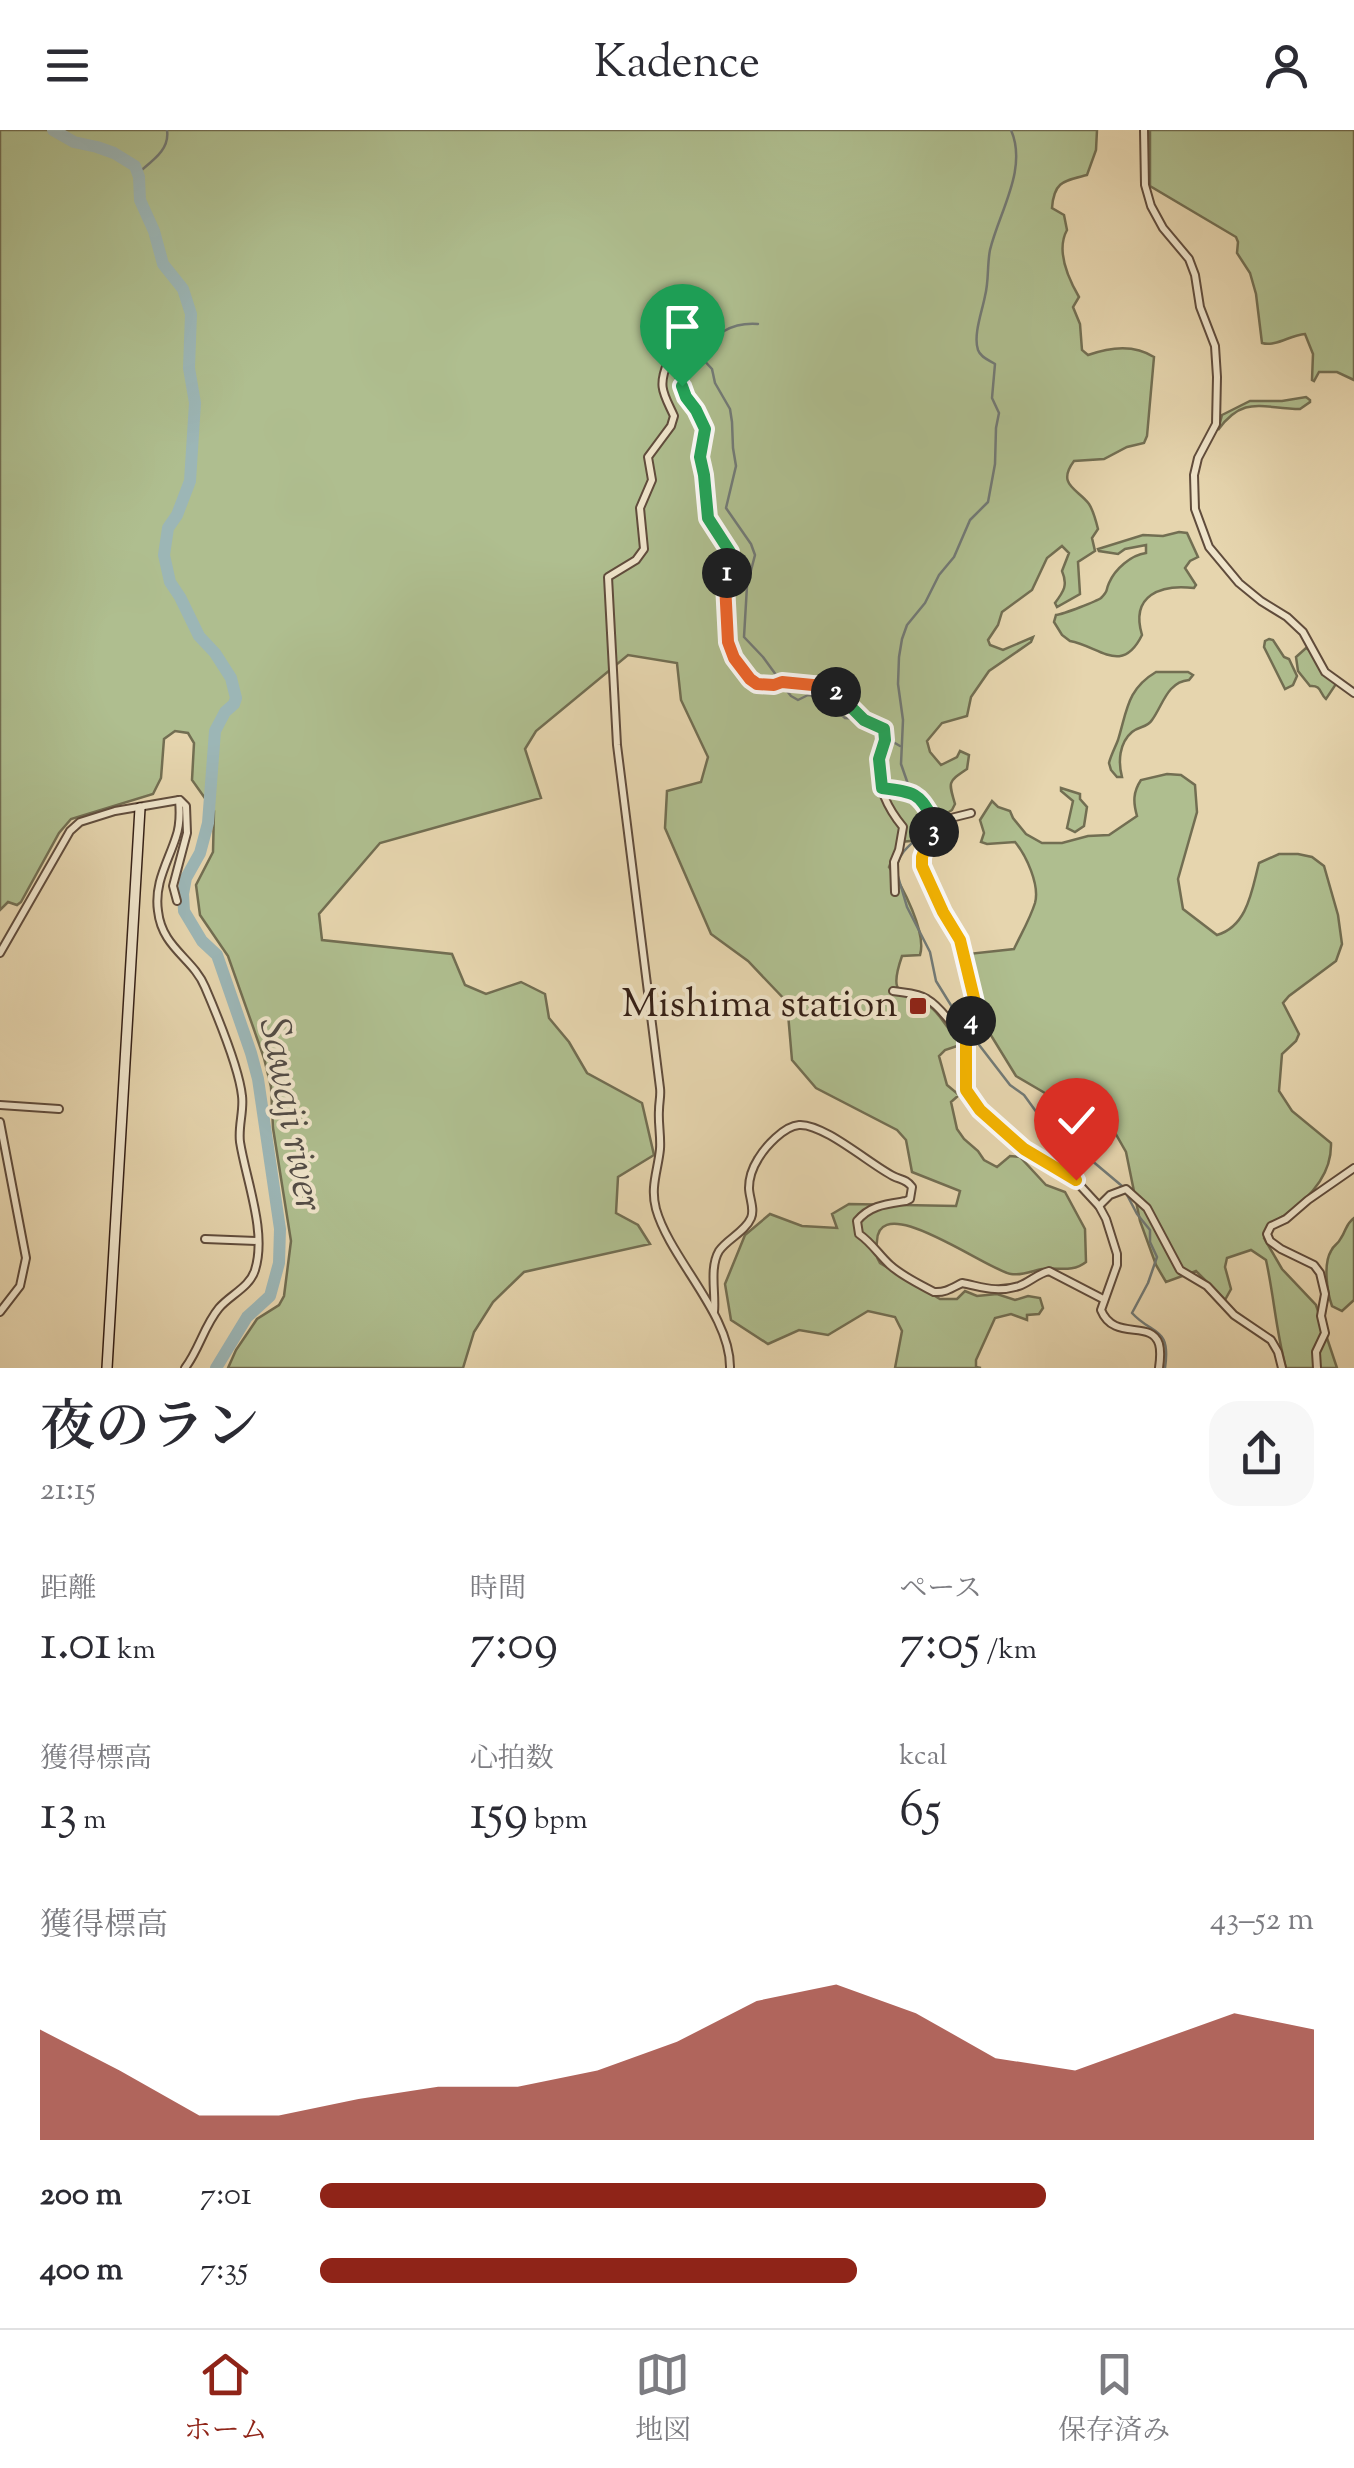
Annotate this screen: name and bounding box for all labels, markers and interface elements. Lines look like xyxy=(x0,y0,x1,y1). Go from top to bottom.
text: Kadence xyxy=(594,33,760,98)
icon: menu xyxy=(40,38,95,93)
icon: person xyxy=(1259,38,1314,93)
pin xyxy=(640,284,725,387)
icon: arrive xyxy=(655,299,710,354)
pin: 1 xyxy=(702,548,752,598)
text: 1 xyxy=(722,553,732,593)
pin: 2 xyxy=(811,667,861,717)
text: 2 xyxy=(829,672,843,712)
pin: 3 xyxy=(909,807,959,857)
text: 3 xyxy=(928,812,940,852)
place label: Mishima station xyxy=(621,978,898,1035)
marker: Mishima station xyxy=(907,995,929,1017)
pin: 4 xyxy=(946,996,996,1046)
text: 4 xyxy=(964,1001,978,1041)
water label: Sawaji river xyxy=(241,1013,337,1217)
pin xyxy=(1034,1078,1119,1181)
icon: check xyxy=(1049,1093,1104,1148)
text: 夜のラン xyxy=(40,1391,260,1470)
button: share xyxy=(1209,1401,1314,1506)
text: 21:15 xyxy=(40,1468,96,1514)
text: 距離 xyxy=(40,1570,96,1610)
text: 時間 xyxy=(470,1570,526,1610)
text: ペース xyxy=(899,1570,982,1610)
text: 1.01 xyxy=(40,1610,111,1682)
text: 7:09 xyxy=(470,1610,558,1682)
text: 7:05 xyxy=(899,1610,980,1682)
text: km xyxy=(111,1631,156,1671)
text: /km xyxy=(980,1631,1037,1671)
text: kcal xyxy=(899,1737,947,1777)
text: 獲得標高 xyxy=(40,1740,152,1780)
text: 心拍数 xyxy=(470,1740,554,1780)
text: 65 xyxy=(899,1777,941,1849)
text: 13 xyxy=(40,1780,77,1852)
text: 159 xyxy=(470,1780,528,1852)
text: m xyxy=(77,1801,106,1841)
text: bpm xyxy=(528,1801,588,1841)
text: 43–52 m xyxy=(1210,1898,1314,1944)
text: 獲得標高 xyxy=(40,1904,168,1950)
text: 200 m xyxy=(40,2173,122,2219)
text: 7:01 xyxy=(200,2173,252,2219)
text: 400 m xyxy=(40,2248,123,2294)
text: 7:35 xyxy=(200,2248,248,2294)
tab: ホーム xyxy=(184,2347,268,2452)
tab: 地図 xyxy=(635,2347,691,2452)
tab: 保存済み xyxy=(1058,2347,1170,2452)

